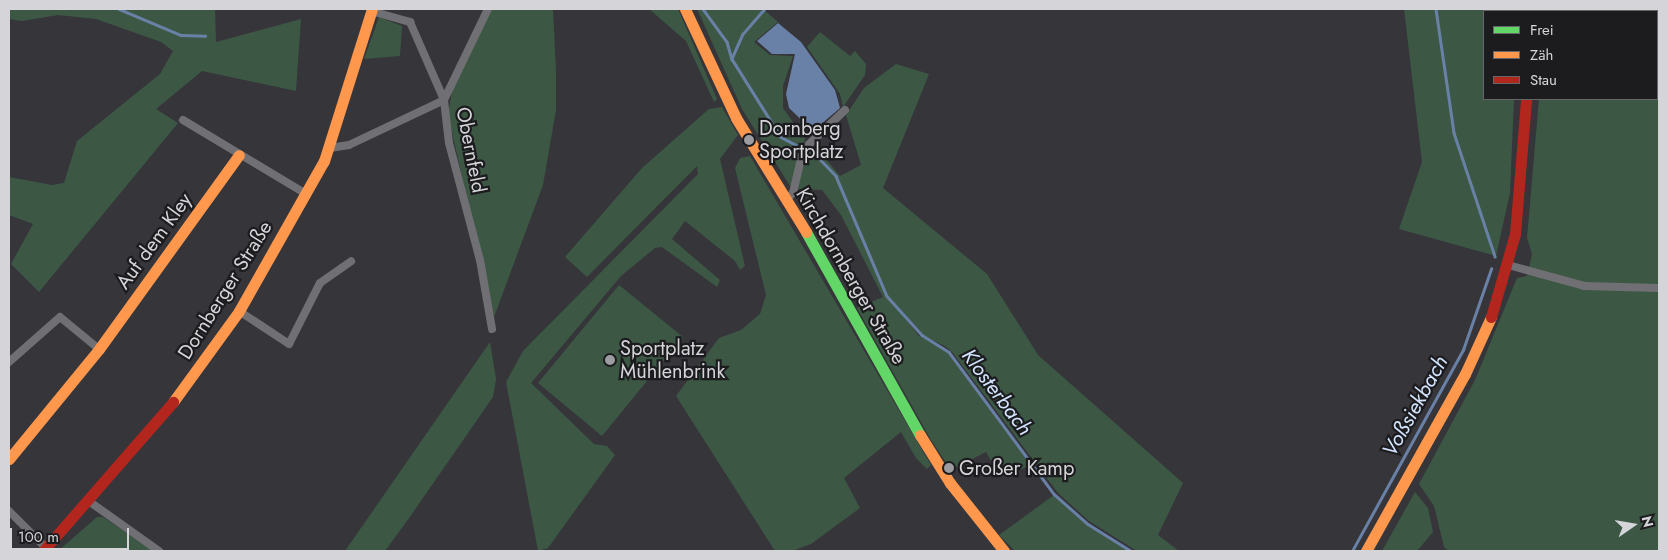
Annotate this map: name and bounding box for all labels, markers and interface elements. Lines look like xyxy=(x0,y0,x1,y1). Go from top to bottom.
legend xyxy=(1483,10,1658,100)
text: Frei xyxy=(1530,19,1554,41)
text: Zäh xyxy=(1530,44,1553,66)
text: Stau xyxy=(1530,69,1557,91)
street label: Obernfeld xyxy=(451,105,491,195)
place label: Dornberg Sportplatz xyxy=(759,116,844,163)
marker: Dornberg Sportplatz xyxy=(743,134,755,146)
street label: Kirchdornberger Straße xyxy=(791,184,911,368)
street label: Auf dem Kley xyxy=(111,188,197,294)
street label: Dornberger Straße xyxy=(173,216,277,364)
place label: Sportplatz Mühlenbrink xyxy=(620,336,725,383)
water label: Klosterbach xyxy=(956,344,1038,440)
water label: Voßsiekbach xyxy=(1377,351,1453,461)
marker: Sportplatz Mühlenbrink xyxy=(604,354,616,366)
place label: Großer Kamp xyxy=(959,456,1074,480)
marker: Großer Kamp xyxy=(943,462,955,474)
north arrow xyxy=(1608,500,1658,550)
text: N xyxy=(1637,514,1659,529)
scale bar xyxy=(12,518,131,550)
text: 100 m xyxy=(18,526,59,548)

